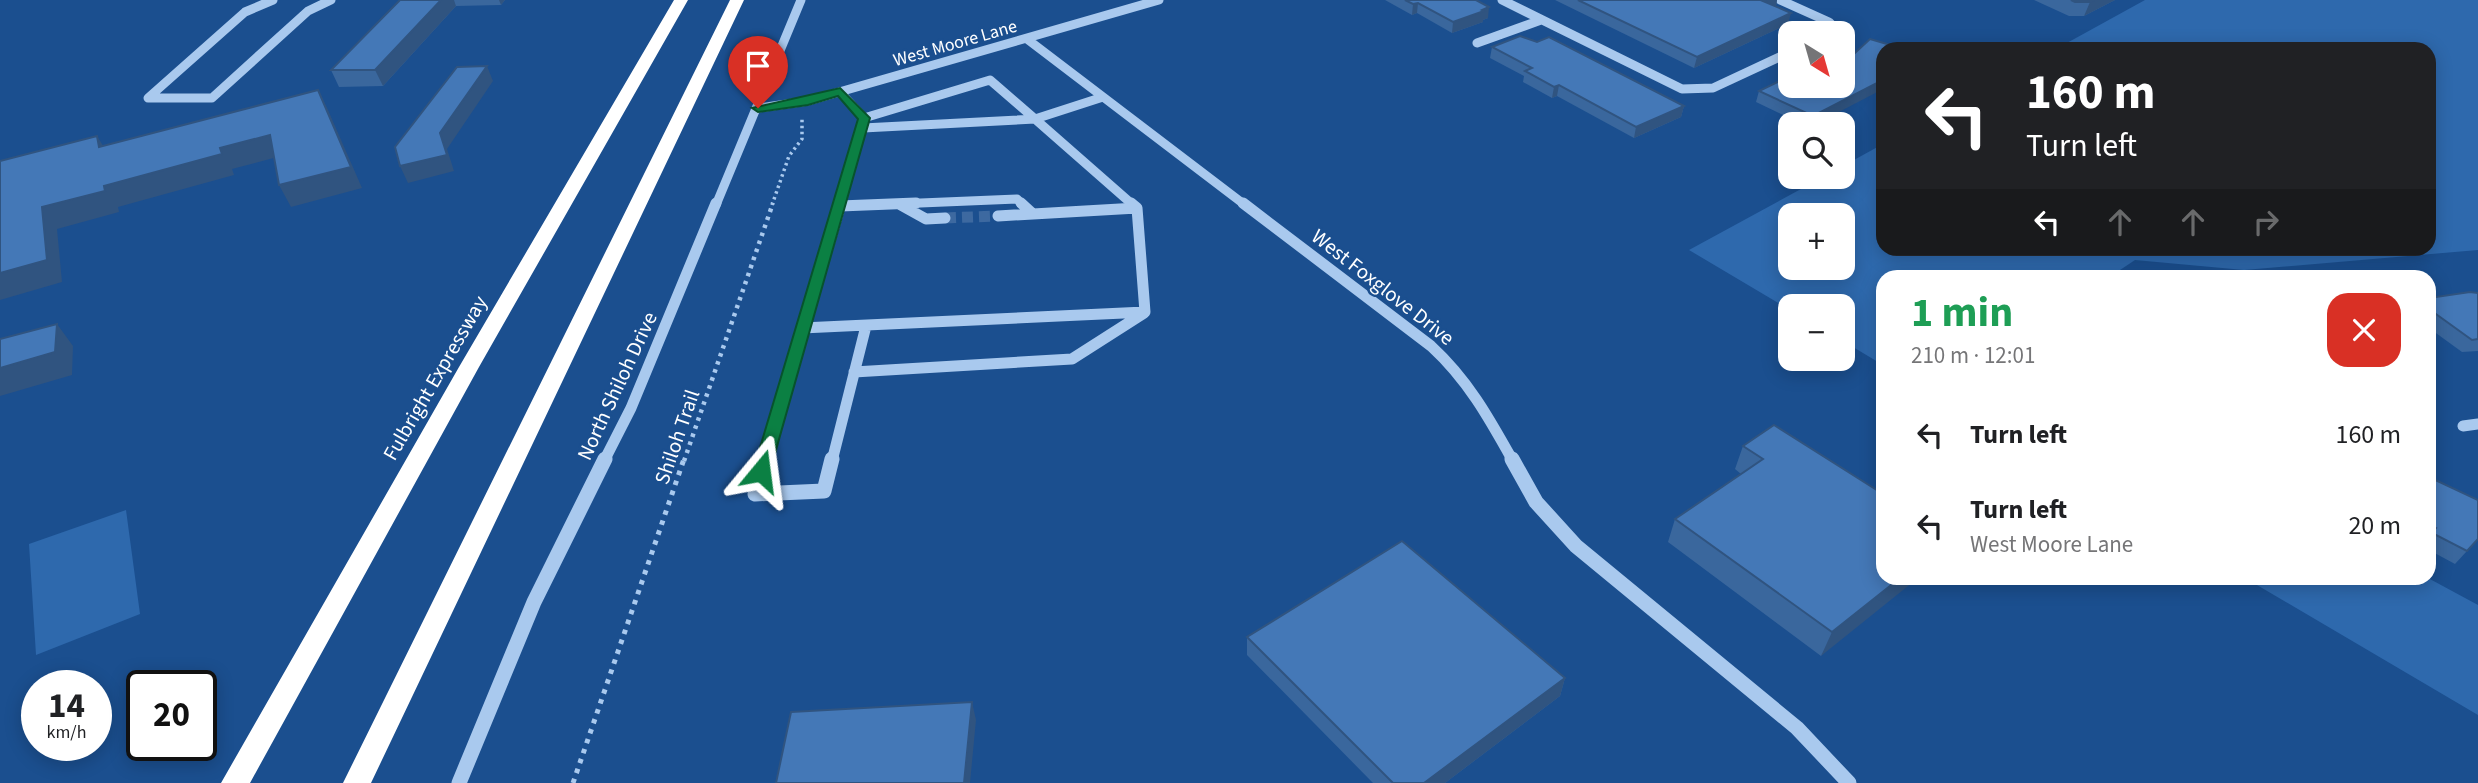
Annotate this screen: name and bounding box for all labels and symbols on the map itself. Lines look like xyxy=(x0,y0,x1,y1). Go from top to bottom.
street label: West Moore Lane xyxy=(890,14,1020,73)
north arrow xyxy=(1778,21,1855,98)
pin xyxy=(728,36,788,108)
street label: West Foxglove Drive xyxy=(1305,222,1461,352)
street label: Fulbright Expressway xyxy=(376,290,495,466)
street label: North Shiloh Drive xyxy=(569,307,665,465)
street label: Shiloh Trail xyxy=(647,386,707,488)
position arrow xyxy=(724,434,798,508)
speed limit sign: 20 xyxy=(126,670,217,761)

